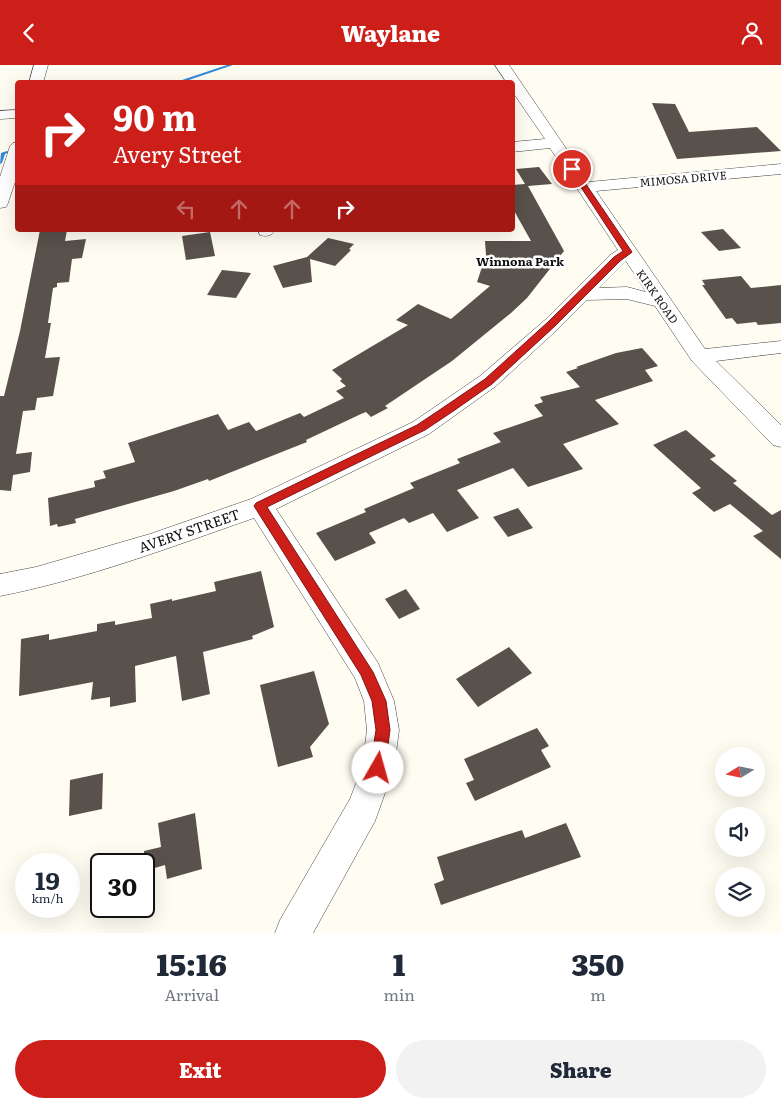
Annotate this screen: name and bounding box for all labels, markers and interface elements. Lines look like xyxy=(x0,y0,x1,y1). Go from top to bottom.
text: Waylane xyxy=(341,16,440,49)
icon: back xyxy=(15,19,43,47)
icon: person xyxy=(738,19,766,47)
text: 90 m xyxy=(113,90,197,142)
icon: right xyxy=(30,100,95,165)
text: Avery Street xyxy=(113,137,241,170)
pin xyxy=(551,148,593,190)
icon: arrive xyxy=(558,155,586,183)
street label: MIMOSA DRIVE xyxy=(639,166,727,190)
icon: left xyxy=(172,195,200,223)
icon: ahead xyxy=(225,195,253,223)
icon: ahead xyxy=(278,195,306,223)
icon: right xyxy=(331,195,359,223)
district label: Winnona Park xyxy=(476,252,565,270)
street label: KIRK ROAD xyxy=(633,266,683,326)
street label: AVERY STREET xyxy=(136,503,242,557)
position arrow xyxy=(351,741,403,793)
north arrow xyxy=(715,747,765,797)
map controls xyxy=(715,747,765,917)
button: sound xyxy=(715,807,765,857)
speed limit sign: 30 xyxy=(90,853,155,918)
text: 19 xyxy=(35,861,60,898)
button: layers xyxy=(715,867,765,917)
text: km/h xyxy=(32,889,63,907)
text: 15:16 xyxy=(157,941,227,985)
text: 1 xyxy=(393,941,405,985)
text: 350 xyxy=(571,941,624,985)
text: Arrival xyxy=(164,982,219,1006)
text: min xyxy=(383,982,415,1006)
text: m xyxy=(590,982,606,1006)
button: Exit xyxy=(15,1040,386,1098)
button: Share xyxy=(396,1040,766,1098)

